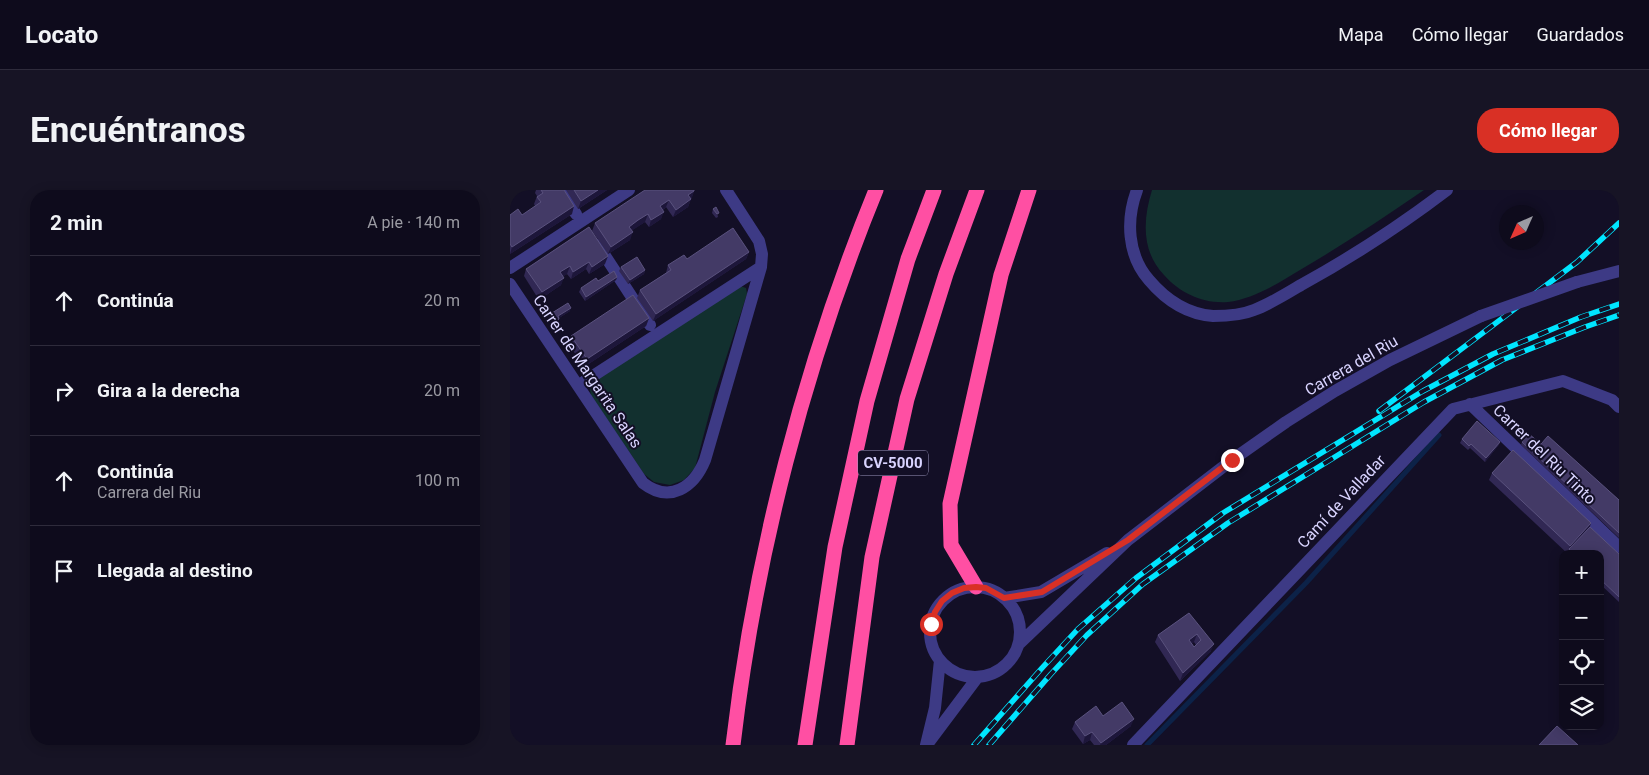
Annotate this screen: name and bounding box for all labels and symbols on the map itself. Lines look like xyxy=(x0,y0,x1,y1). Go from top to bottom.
north arrow xyxy=(1499,205,1544,250)
street label: Carrer de Margarita Salas xyxy=(529,291,646,452)
street label: Carrera del Riu xyxy=(1301,331,1401,400)
street label: Carrer del Riu Tinto xyxy=(1489,400,1600,508)
route end xyxy=(1221,449,1244,472)
road number: CV-5000 xyxy=(858,450,928,476)
street label: Camí de Valladar xyxy=(1293,450,1390,552)
route start xyxy=(920,613,943,636)

